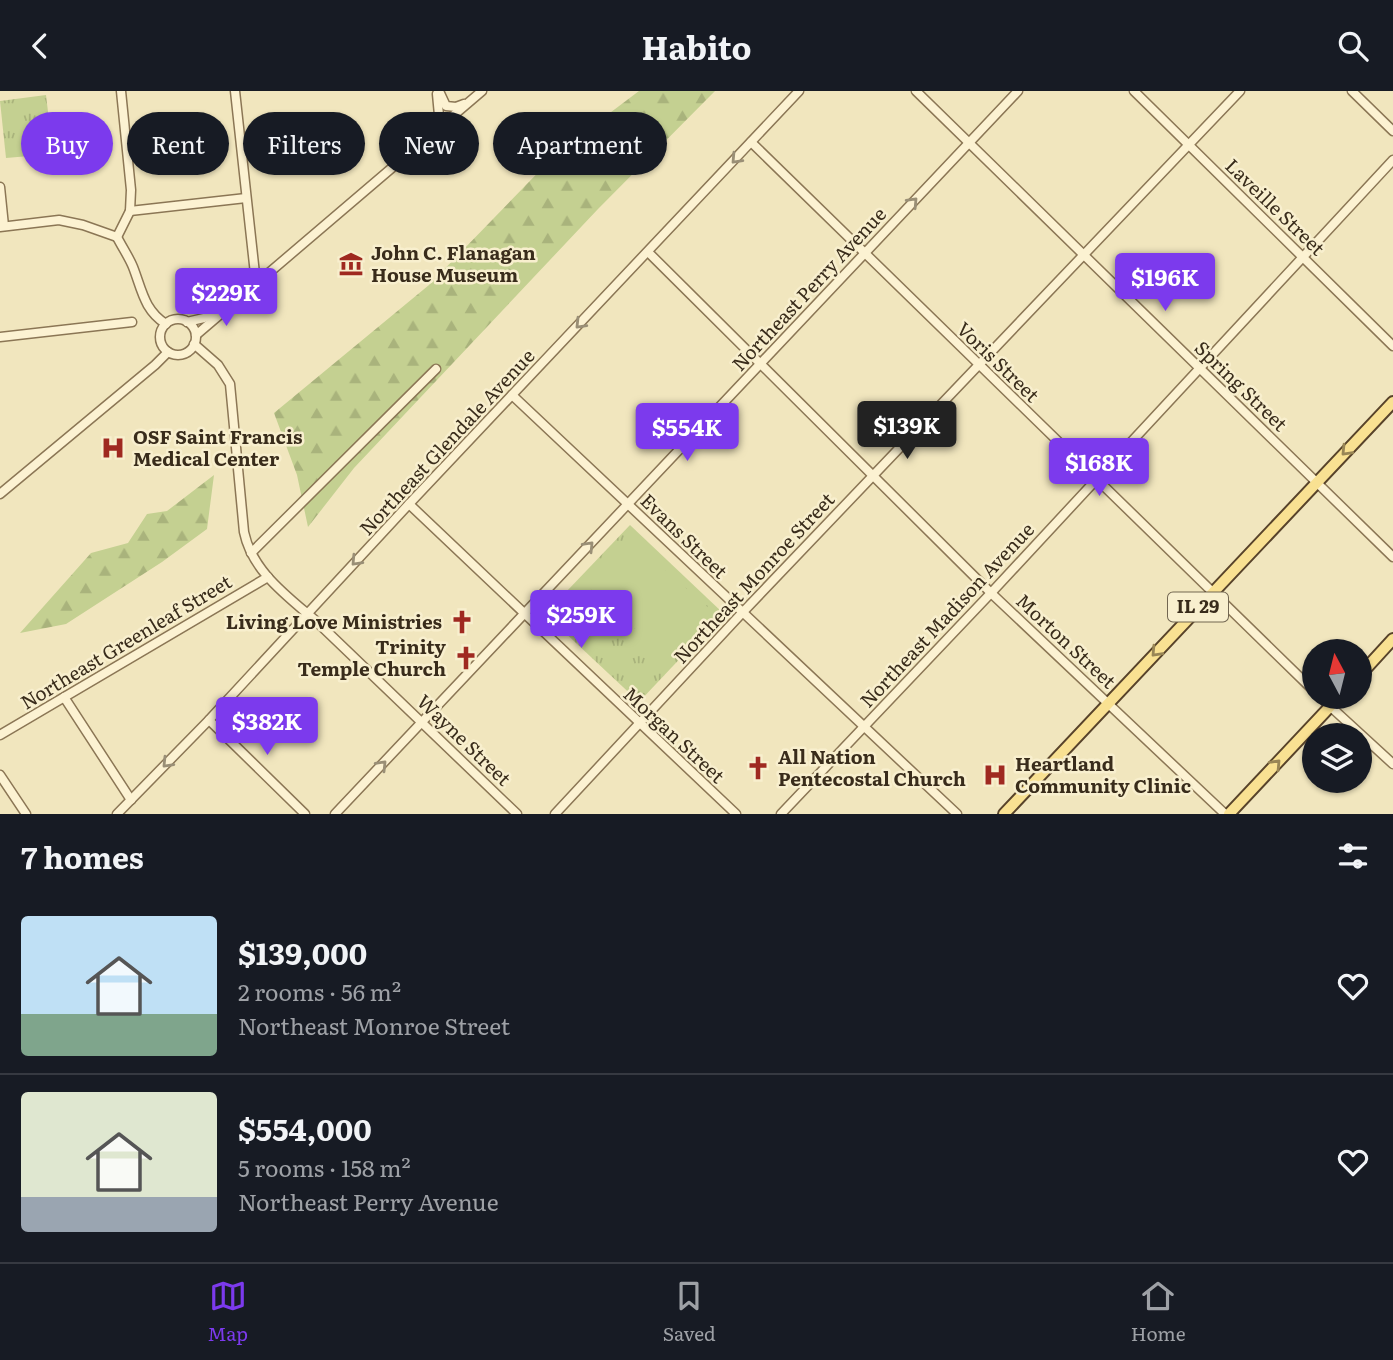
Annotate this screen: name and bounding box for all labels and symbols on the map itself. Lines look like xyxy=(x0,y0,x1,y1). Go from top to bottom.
one-way arrow xyxy=(732,151,744,164)
street label: Laveille Street xyxy=(1220,151,1332,261)
one-way arrow xyxy=(905,197,918,210)
street label: Northeast Perry Avenue xyxy=(725,200,892,377)
place label: John C. Flanagan House Museum xyxy=(371,238,536,288)
museum icon: John C. Flanagan House Museum xyxy=(337,250,365,278)
pin: $196K xyxy=(1116,253,1214,313)
pin: $229K xyxy=(177,268,275,328)
street label: Voris Street xyxy=(951,315,1046,408)
one-way arrow xyxy=(575,316,588,329)
street label: Spring Street xyxy=(1189,334,1295,437)
street label: Northeast Glendale Avenue xyxy=(352,342,540,541)
pin: $139K xyxy=(858,401,956,461)
pin: $554K xyxy=(638,403,736,463)
place label: OSF Saint Francis Medical Center xyxy=(133,422,302,472)
hospital icon: OSF Saint Francis Medical Center xyxy=(99,434,127,462)
pin: $168K xyxy=(1050,439,1148,498)
one-way arrow xyxy=(1341,443,1354,456)
street label: Northeast Monroe Street xyxy=(666,485,840,669)
street label: Evans Street xyxy=(635,486,735,584)
street label: Northeast Madison Avenue xyxy=(853,515,1040,713)
one-way arrow xyxy=(581,541,594,554)
one-way arrow xyxy=(352,553,365,566)
street label: Northeast Greenleaf Street xyxy=(15,567,237,715)
street label: Morton Street xyxy=(1010,586,1123,694)
pin: $259K xyxy=(532,591,630,650)
road number: IL 29 xyxy=(1168,593,1228,621)
place label: Living Love Ministries xyxy=(226,607,442,635)
church icon: Living Love Ministries xyxy=(448,608,476,636)
place label: Trinity Temple Church xyxy=(297,632,446,682)
north arrow xyxy=(1302,639,1372,709)
church icon: Trinity Temple Church xyxy=(452,644,480,672)
one-way arrow xyxy=(1152,644,1164,657)
street label: Morgan Street xyxy=(618,680,732,789)
street label: Wayne Street xyxy=(411,687,518,792)
pin: $382K xyxy=(218,697,316,757)
place label: All Nation Pentecostal Church xyxy=(778,742,966,792)
place label: Heartland Community Clinic xyxy=(1015,749,1191,799)
church icon: All Nation Pentecostal Church xyxy=(744,754,772,782)
one-way arrow xyxy=(163,755,176,768)
one-way arrow xyxy=(1267,759,1280,772)
one-way arrow xyxy=(374,760,387,773)
hospital icon: Heartland Community Clinic xyxy=(981,761,1009,789)

